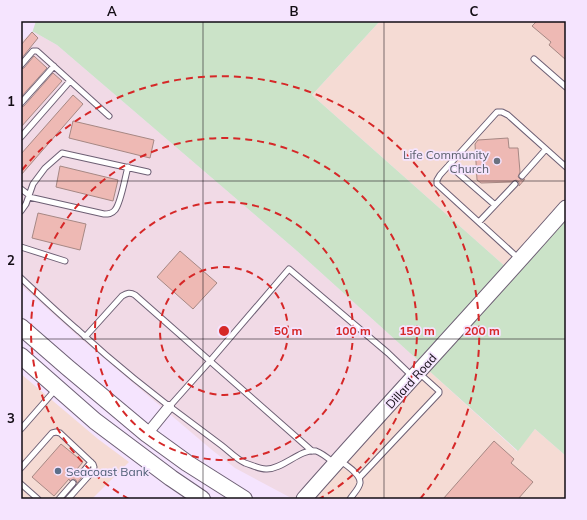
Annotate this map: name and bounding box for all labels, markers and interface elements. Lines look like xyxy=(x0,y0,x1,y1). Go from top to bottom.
text: A xyxy=(107,3,117,19)
text: B xyxy=(290,3,299,19)
text: C xyxy=(470,3,479,19)
text: 1 xyxy=(7,93,15,109)
place label: Life Community Church xyxy=(403,147,490,176)
marker: Life Community Church xyxy=(492,156,502,166)
text: 2 xyxy=(7,252,15,268)
text: 50 m xyxy=(274,323,302,338)
text: 100 m xyxy=(335,323,371,338)
text: 150 m xyxy=(399,323,435,338)
text: 200 m xyxy=(464,323,500,338)
centre of rings xyxy=(217,324,231,338)
street label: Dillard Road xyxy=(382,350,440,412)
text: 3 xyxy=(7,410,15,426)
place label: Seacoast Bank xyxy=(66,464,150,479)
marker: Seacoast Bank xyxy=(53,466,63,476)

